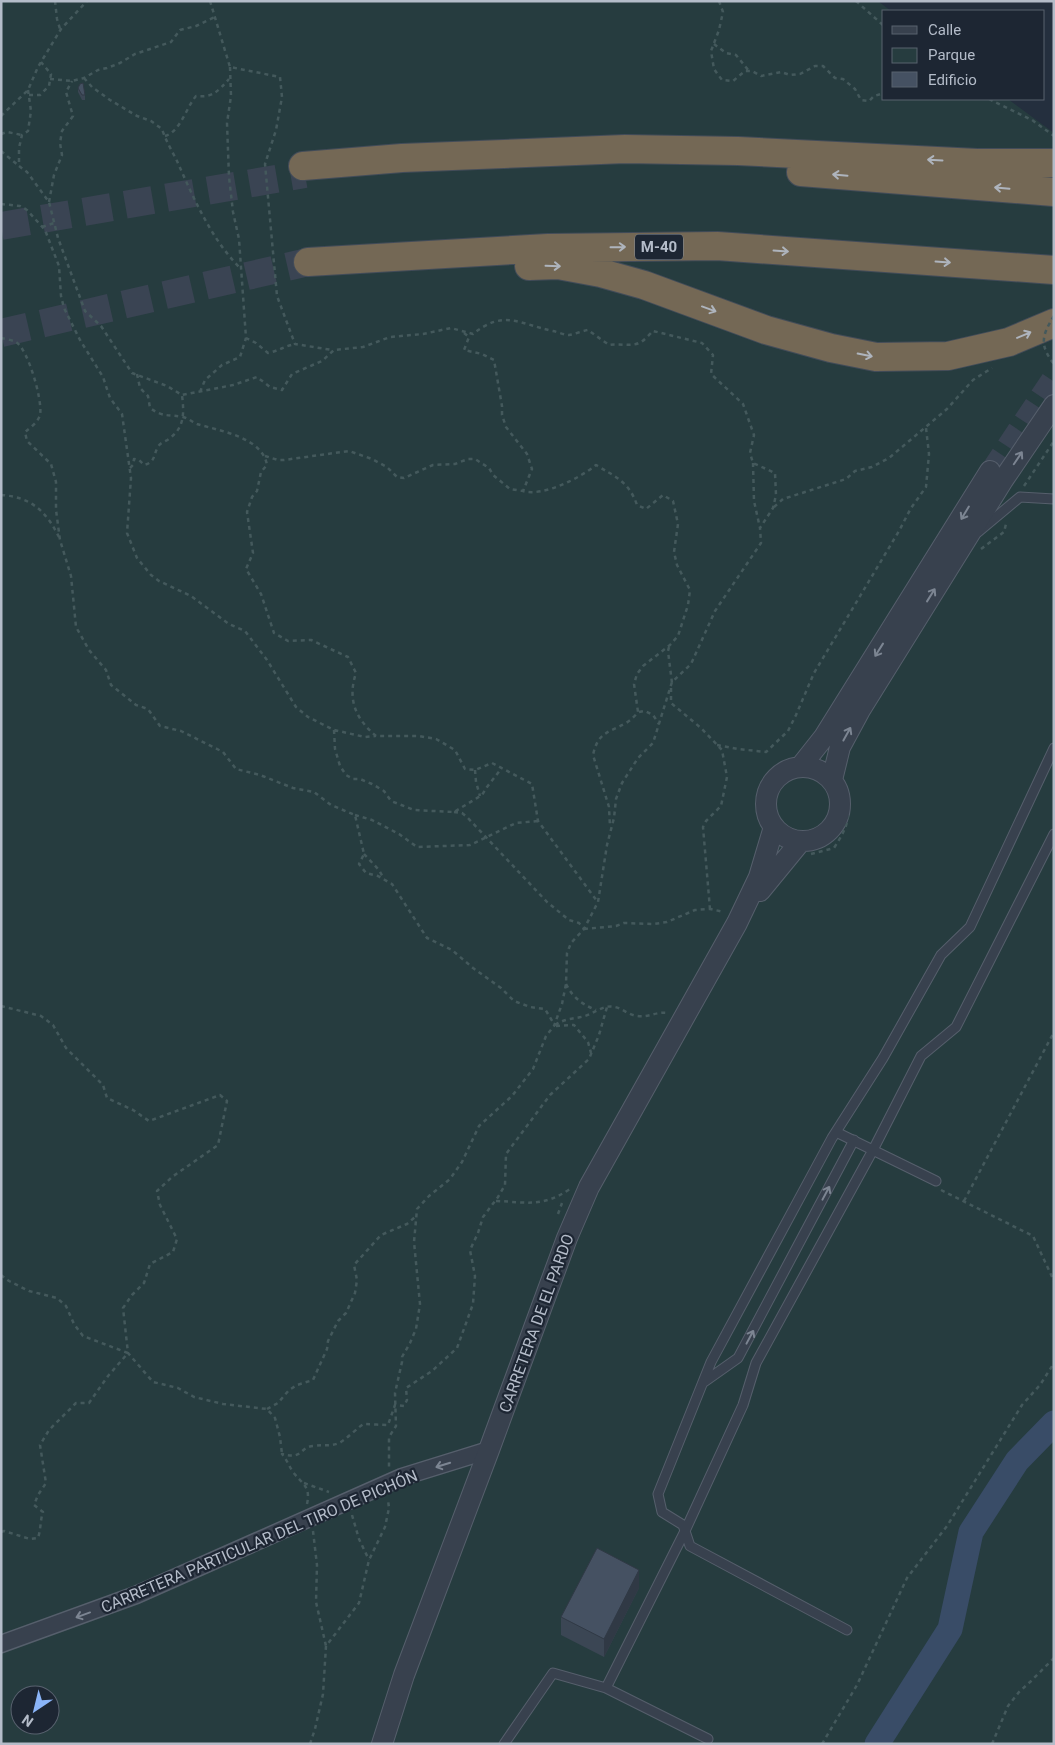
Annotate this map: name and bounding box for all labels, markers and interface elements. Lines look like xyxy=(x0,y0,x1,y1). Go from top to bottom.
legend xyxy=(882,10,1045,100)
text: Calle xyxy=(928,21,961,39)
text: Parque xyxy=(928,46,975,64)
text: Edificio xyxy=(928,71,977,89)
one-way arrow xyxy=(927,156,943,165)
one-way arrow xyxy=(832,170,848,180)
one-way arrow xyxy=(994,183,1010,193)
road number: M-40 xyxy=(635,234,683,260)
one-way arrow xyxy=(610,242,626,252)
one-way arrow xyxy=(772,246,788,255)
one-way arrow xyxy=(935,258,951,267)
one-way arrow xyxy=(545,261,561,270)
one-way arrow xyxy=(701,305,716,315)
one-way arrow xyxy=(1016,330,1031,340)
one-way arrow xyxy=(856,351,872,360)
one-way arrow xyxy=(1013,451,1023,465)
one-way arrow xyxy=(960,505,970,519)
one-way arrow xyxy=(927,589,937,603)
one-way arrow xyxy=(873,643,883,657)
one-way arrow xyxy=(842,727,852,742)
one-way arrow xyxy=(821,1186,831,1201)
street label: CARRETERA DE EL PARDO xyxy=(495,1231,578,1415)
one-way arrow xyxy=(745,1330,755,1345)
one-way arrow xyxy=(435,1460,451,1470)
street label: CARRETERA PARTICULAR DEL TIRO DE PICHÓN xyxy=(98,1465,420,1617)
one-way arrow xyxy=(76,1611,91,1620)
north arrow xyxy=(10,1685,60,1735)
text: N xyxy=(19,1711,36,1730)

